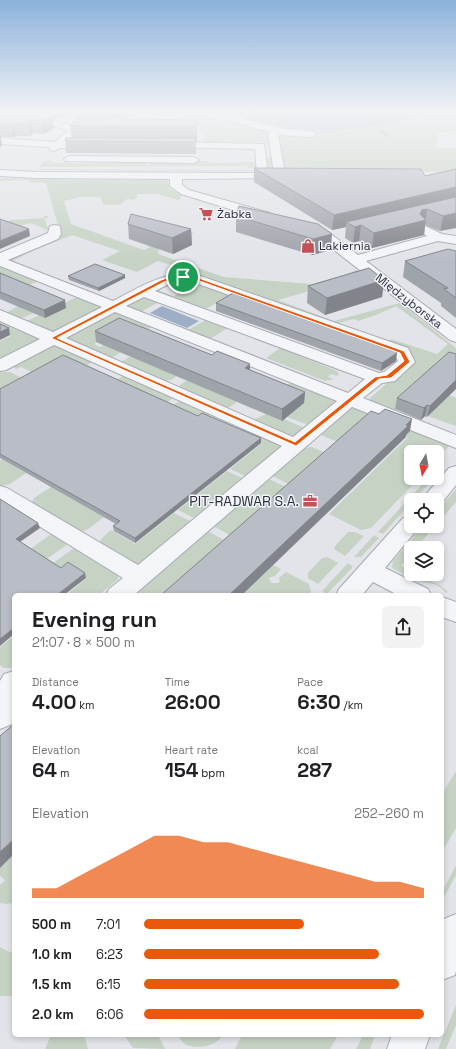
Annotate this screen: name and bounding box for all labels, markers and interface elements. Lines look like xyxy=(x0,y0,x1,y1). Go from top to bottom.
supermarket icon: Żabka xyxy=(198,206,214,222)
place label: Żabka xyxy=(217,206,252,222)
shop icon: Lakiernia xyxy=(300,238,316,254)
place label: Lakiernia xyxy=(319,238,371,254)
pin xyxy=(166,260,200,294)
icon: arrive xyxy=(172,266,194,288)
street label: Międzyborska xyxy=(372,270,446,332)
north arrow xyxy=(404,445,444,485)
map controls xyxy=(404,445,444,581)
place label: PIT-RADWAR S.A. xyxy=(189,492,299,510)
office icon: PIT-RADWAR S.A. xyxy=(302,493,318,509)
button: locate xyxy=(404,493,444,533)
button: layers xyxy=(404,541,444,581)
text: Evening run xyxy=(32,605,157,633)
button: share xyxy=(382,606,424,648)
text: 21:07 · 8 × 500 m xyxy=(32,634,135,651)
text: Distance xyxy=(32,675,79,689)
text: Time xyxy=(165,675,190,689)
text: Pace xyxy=(297,675,323,689)
text: 4.00 xyxy=(32,689,76,715)
text: 26:00 xyxy=(165,689,221,715)
text: 6:30 xyxy=(297,689,341,715)
text: km xyxy=(76,698,95,712)
text: /km xyxy=(341,698,363,712)
text: Elevation xyxy=(32,743,80,757)
text: Heart rate xyxy=(165,743,218,757)
text: kcal xyxy=(297,743,319,757)
text: 64 xyxy=(32,757,57,783)
text: 154 xyxy=(165,757,198,783)
text: 287 xyxy=(297,757,332,783)
text: m xyxy=(57,766,69,780)
text: bpm xyxy=(198,766,225,780)
text: Elevation xyxy=(32,805,89,822)
text: 252–260 m xyxy=(354,805,424,822)
text: 500 m xyxy=(32,916,71,933)
text: 7:01 xyxy=(96,916,120,933)
text: 1.0 km xyxy=(32,946,72,963)
text: 6:23 xyxy=(96,946,123,963)
text: 1.5 km xyxy=(32,976,71,993)
text: 6:15 xyxy=(96,976,120,993)
text: 2.0 km xyxy=(32,1006,74,1023)
text: 6:06 xyxy=(96,1006,124,1023)

